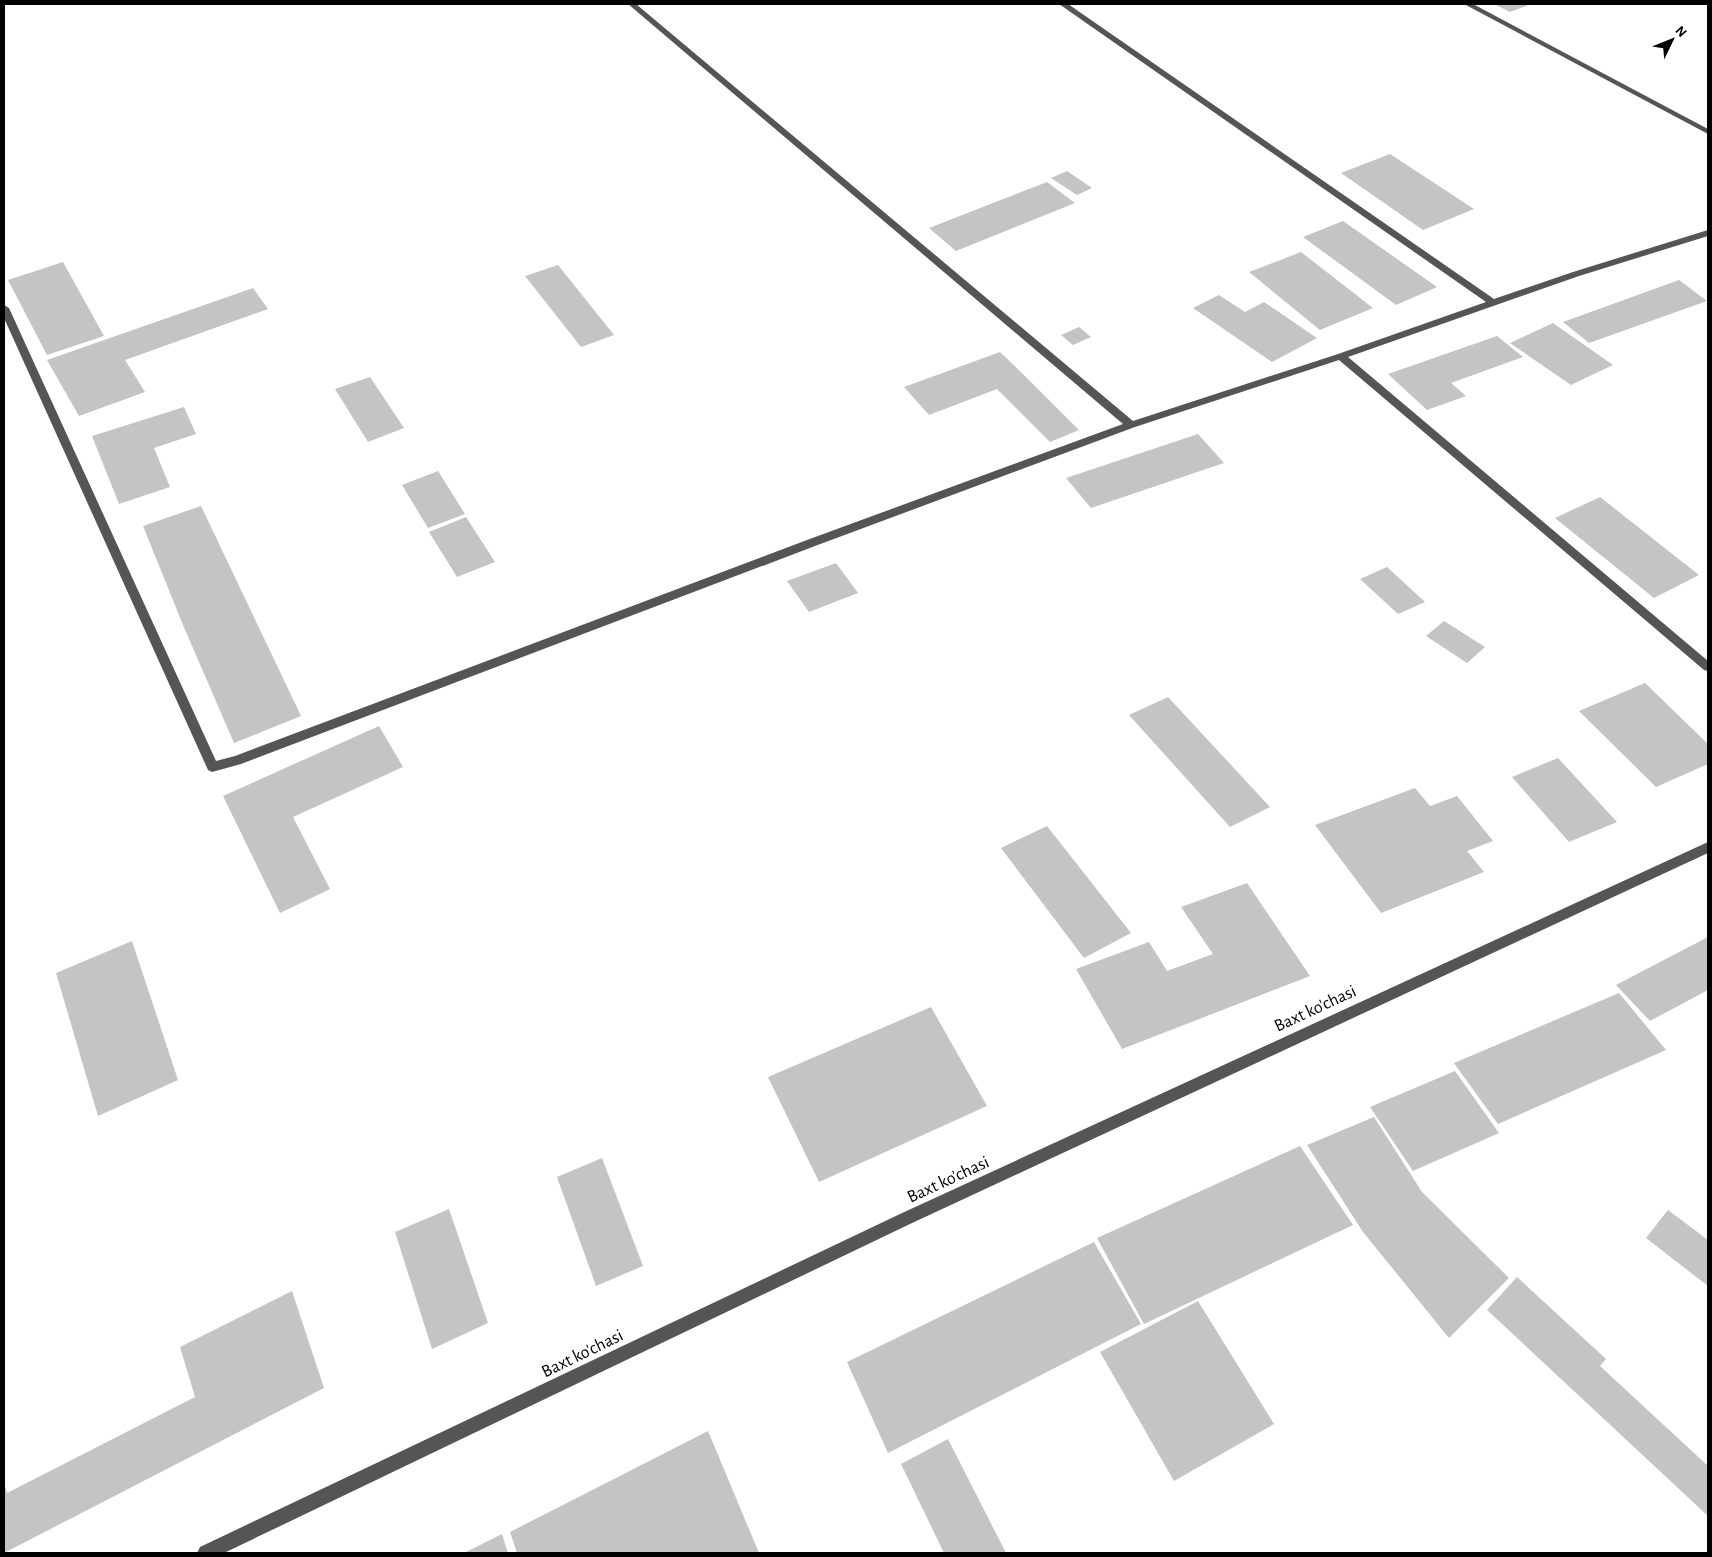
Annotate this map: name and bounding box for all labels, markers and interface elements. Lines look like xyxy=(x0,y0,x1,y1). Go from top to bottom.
north arrow xyxy=(1647,15,1697,65)
text: N xyxy=(1672,23,1689,40)
street label: Baxt ko'chasi xyxy=(1272,982,1359,1036)
street label: Baxt ko'chasi xyxy=(905,1153,992,1207)
street label: Baxt ko'chasi xyxy=(539,1326,626,1381)

